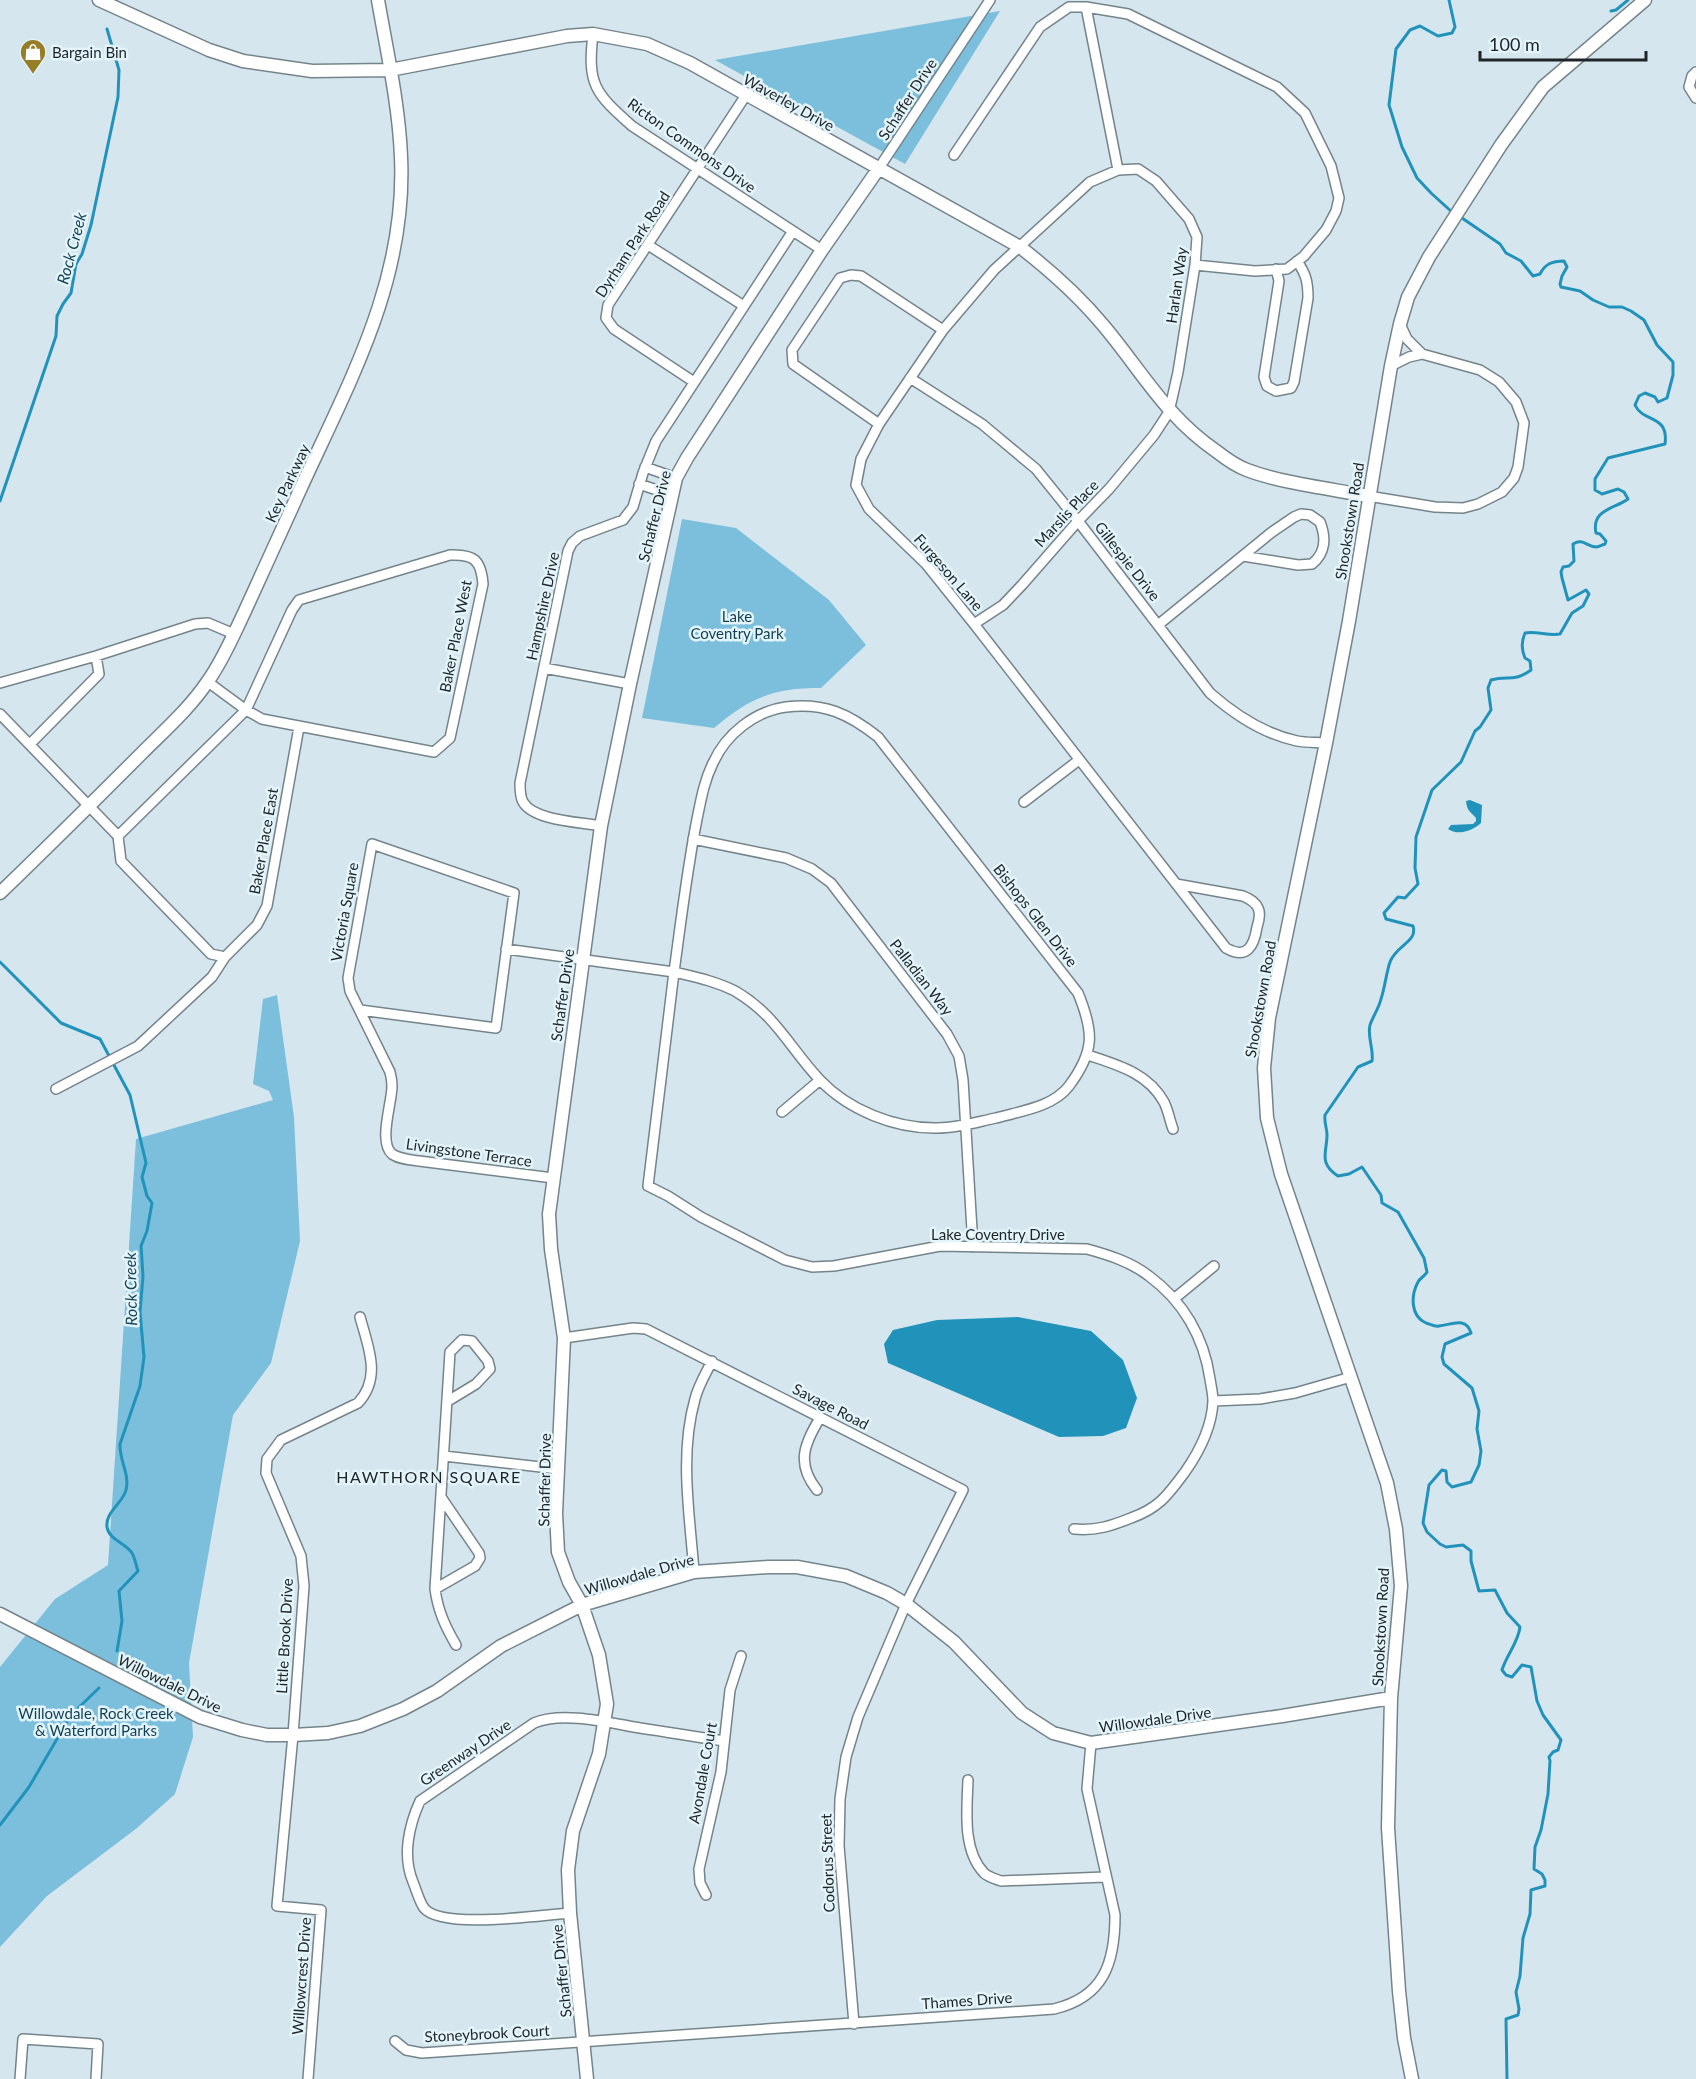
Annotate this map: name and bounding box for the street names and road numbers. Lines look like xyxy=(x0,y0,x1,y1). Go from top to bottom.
street label: Schaffer Drive xyxy=(874,55,940,143)
street label: Waverley Drive xyxy=(740,70,838,134)
street label: Ricton Commons Drive xyxy=(625,94,760,196)
street label: Dyrham Park Road xyxy=(591,188,673,300)
street label: Harlan Way xyxy=(1162,245,1190,324)
street label: Key Parkway xyxy=(261,441,313,525)
street label: Shookstown Road xyxy=(1331,461,1367,581)
street label: Schaffer Drive xyxy=(634,468,674,563)
street label: Marslis Place xyxy=(1030,476,1102,550)
street label: Gillespie Drive xyxy=(1092,518,1165,604)
street label: Furgeson Lane xyxy=(911,530,987,614)
street label: Hampshire Drive xyxy=(522,550,562,662)
street label: Baker Place West xyxy=(435,578,475,694)
street label: Baker Place East xyxy=(245,786,281,896)
street label: Bishops Glen Drive xyxy=(990,860,1082,970)
street label: Victoria Square xyxy=(326,861,362,963)
street label: Palladian Way xyxy=(887,935,958,1019)
street label: Shookstown Road xyxy=(1241,939,1279,1059)
street label: Schaffer Drive xyxy=(547,947,577,1042)
street label: Livingstone Terrace xyxy=(405,1134,533,1170)
street label: Lake Coventry Drive xyxy=(931,1225,1065,1243)
street label: Savage Road xyxy=(790,1379,872,1433)
street label: Schaffer Drive xyxy=(534,1433,554,1527)
street label: Willowdale Drive xyxy=(582,1550,696,1598)
street label: Shookstown Road xyxy=(1368,1567,1392,1687)
street label: Little Brook Drive xyxy=(272,1578,296,1694)
street label: Willowdale Drive xyxy=(115,1650,225,1716)
street label: Willowdale Drive xyxy=(1098,1702,1212,1736)
street label: Greenway Drive xyxy=(416,1715,514,1789)
street label: Avondale Court xyxy=(684,1720,720,1825)
street label: Codorus Street xyxy=(816,1813,838,1913)
street label: Willowcrest Drive xyxy=(288,1916,314,2035)
street label: Schaffer Drive xyxy=(547,1924,575,2018)
street label: Thames Drive xyxy=(921,1988,1013,2012)
street label: Stoneybrook Court xyxy=(424,2021,551,2045)

